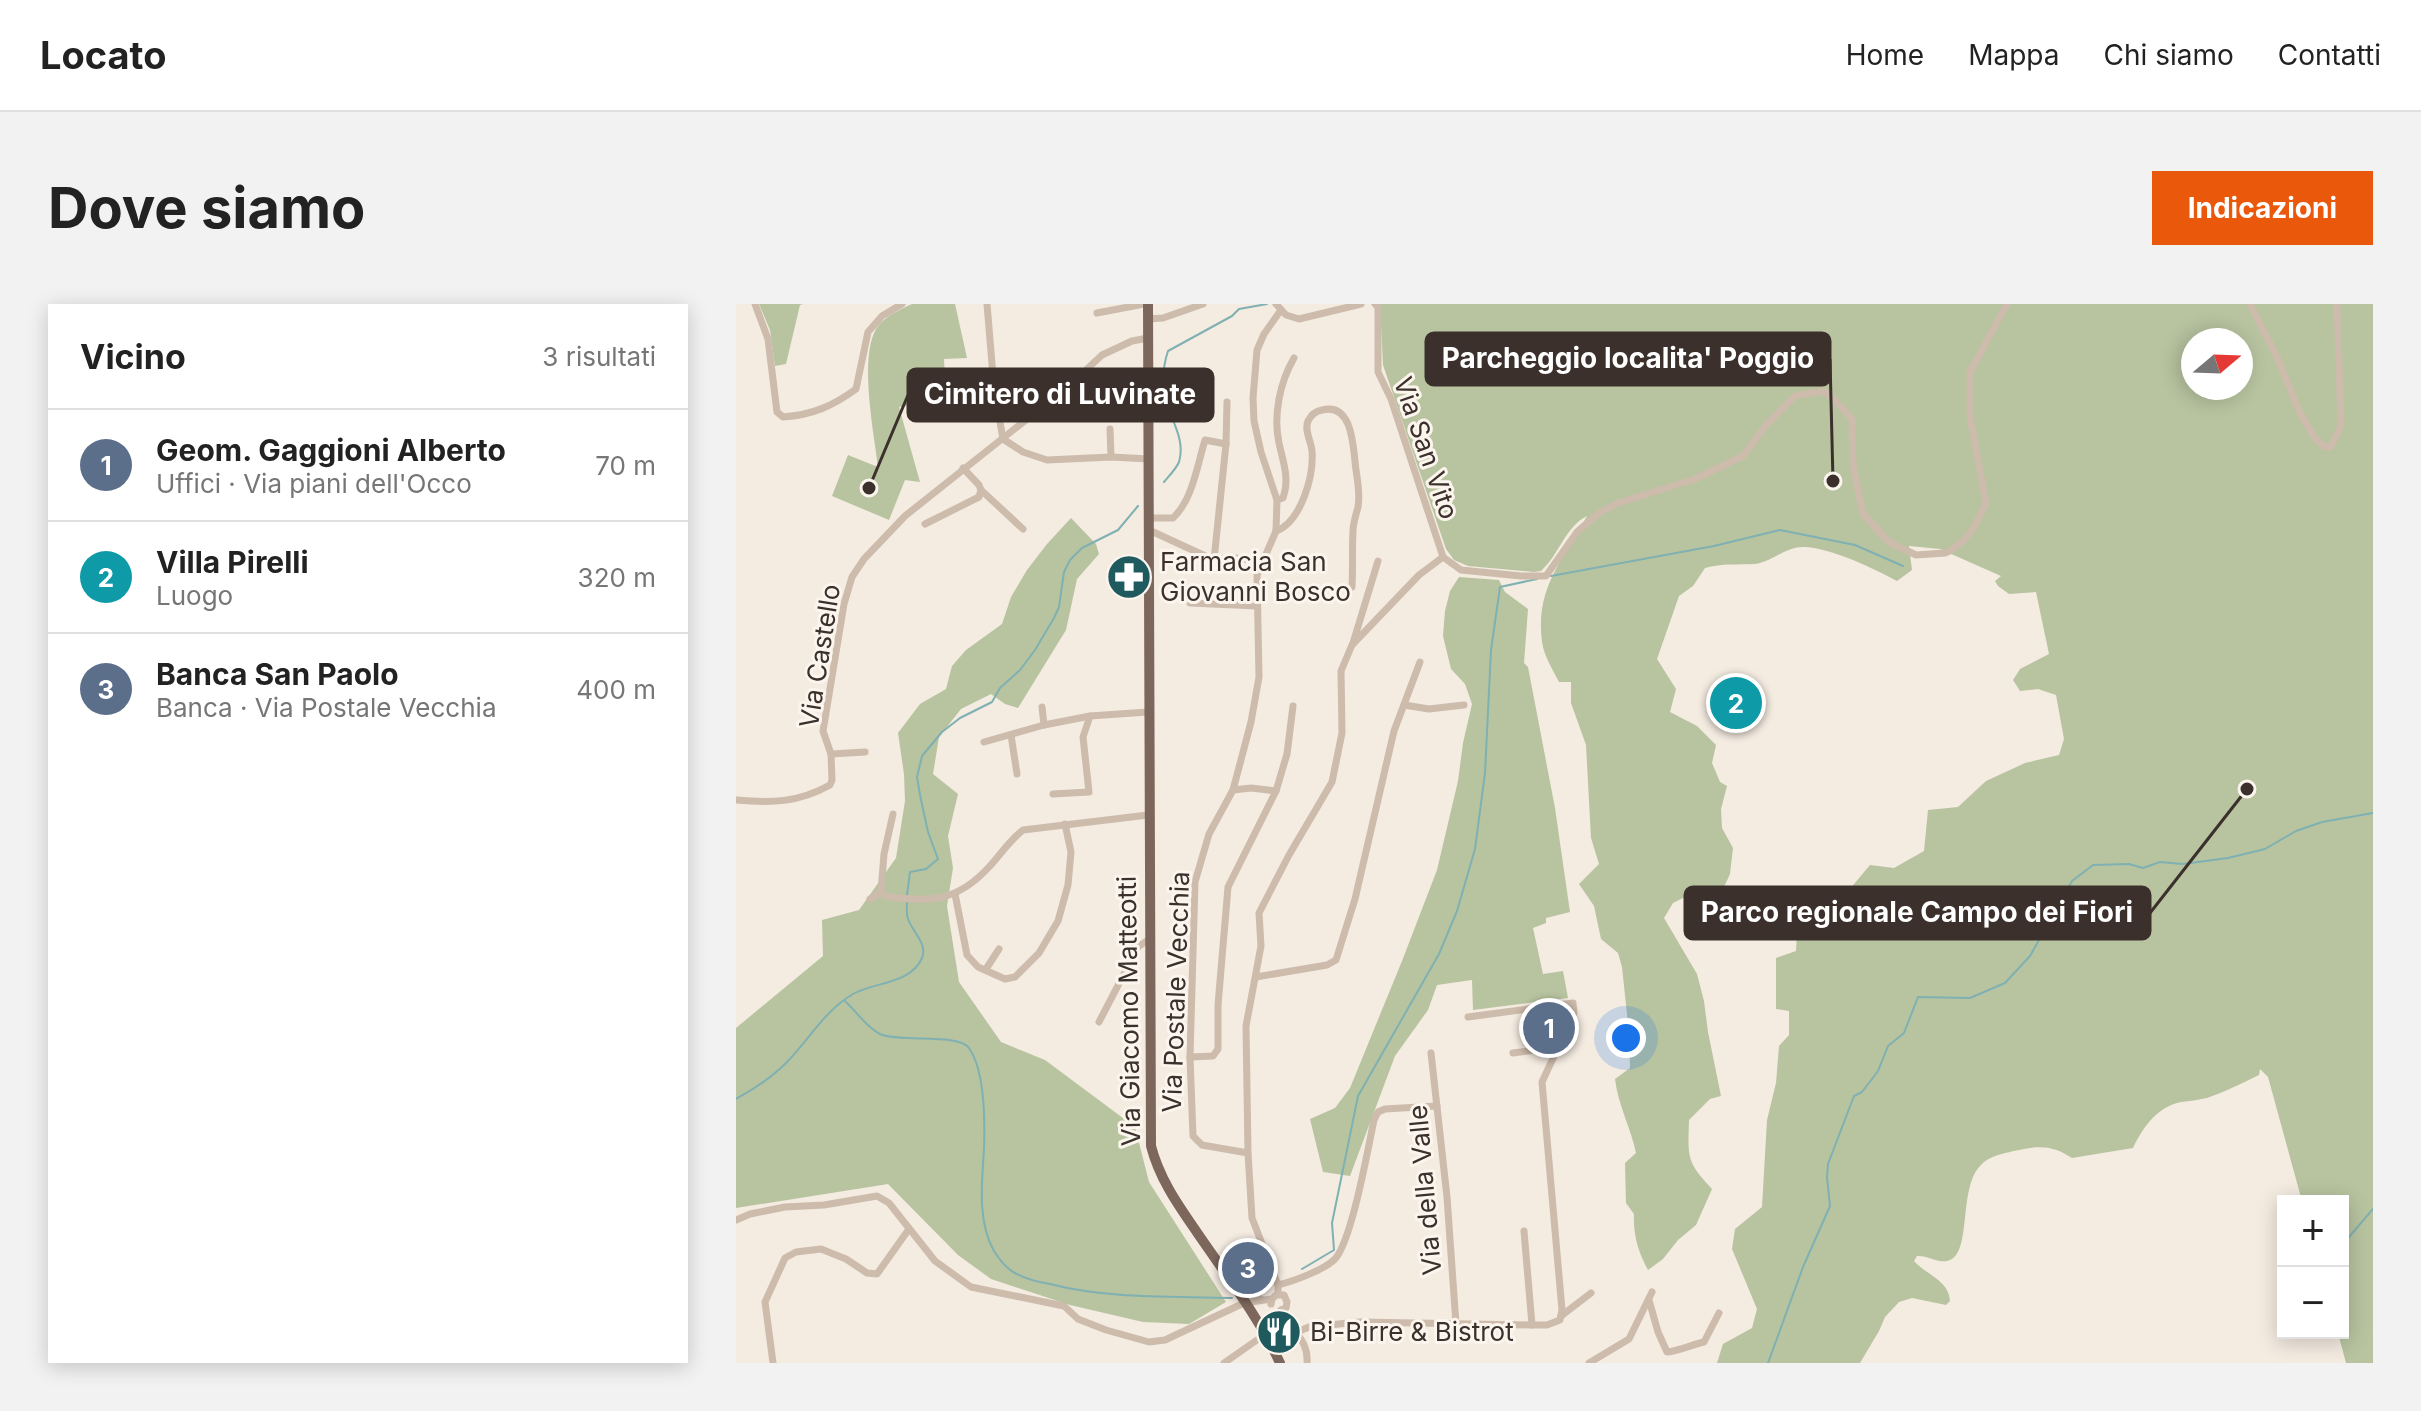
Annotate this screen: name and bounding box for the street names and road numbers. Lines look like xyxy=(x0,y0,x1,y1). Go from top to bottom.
street label: Via San Vito xyxy=(1388,373,1465,523)
street label: Via Castello xyxy=(793,582,846,730)
street label: Via Postale Vecchia xyxy=(1156,871,1195,1113)
street label: Via Giacomo Matteotti xyxy=(1111,876,1146,1146)
street label: Via della Valle xyxy=(1402,1104,1447,1276)

